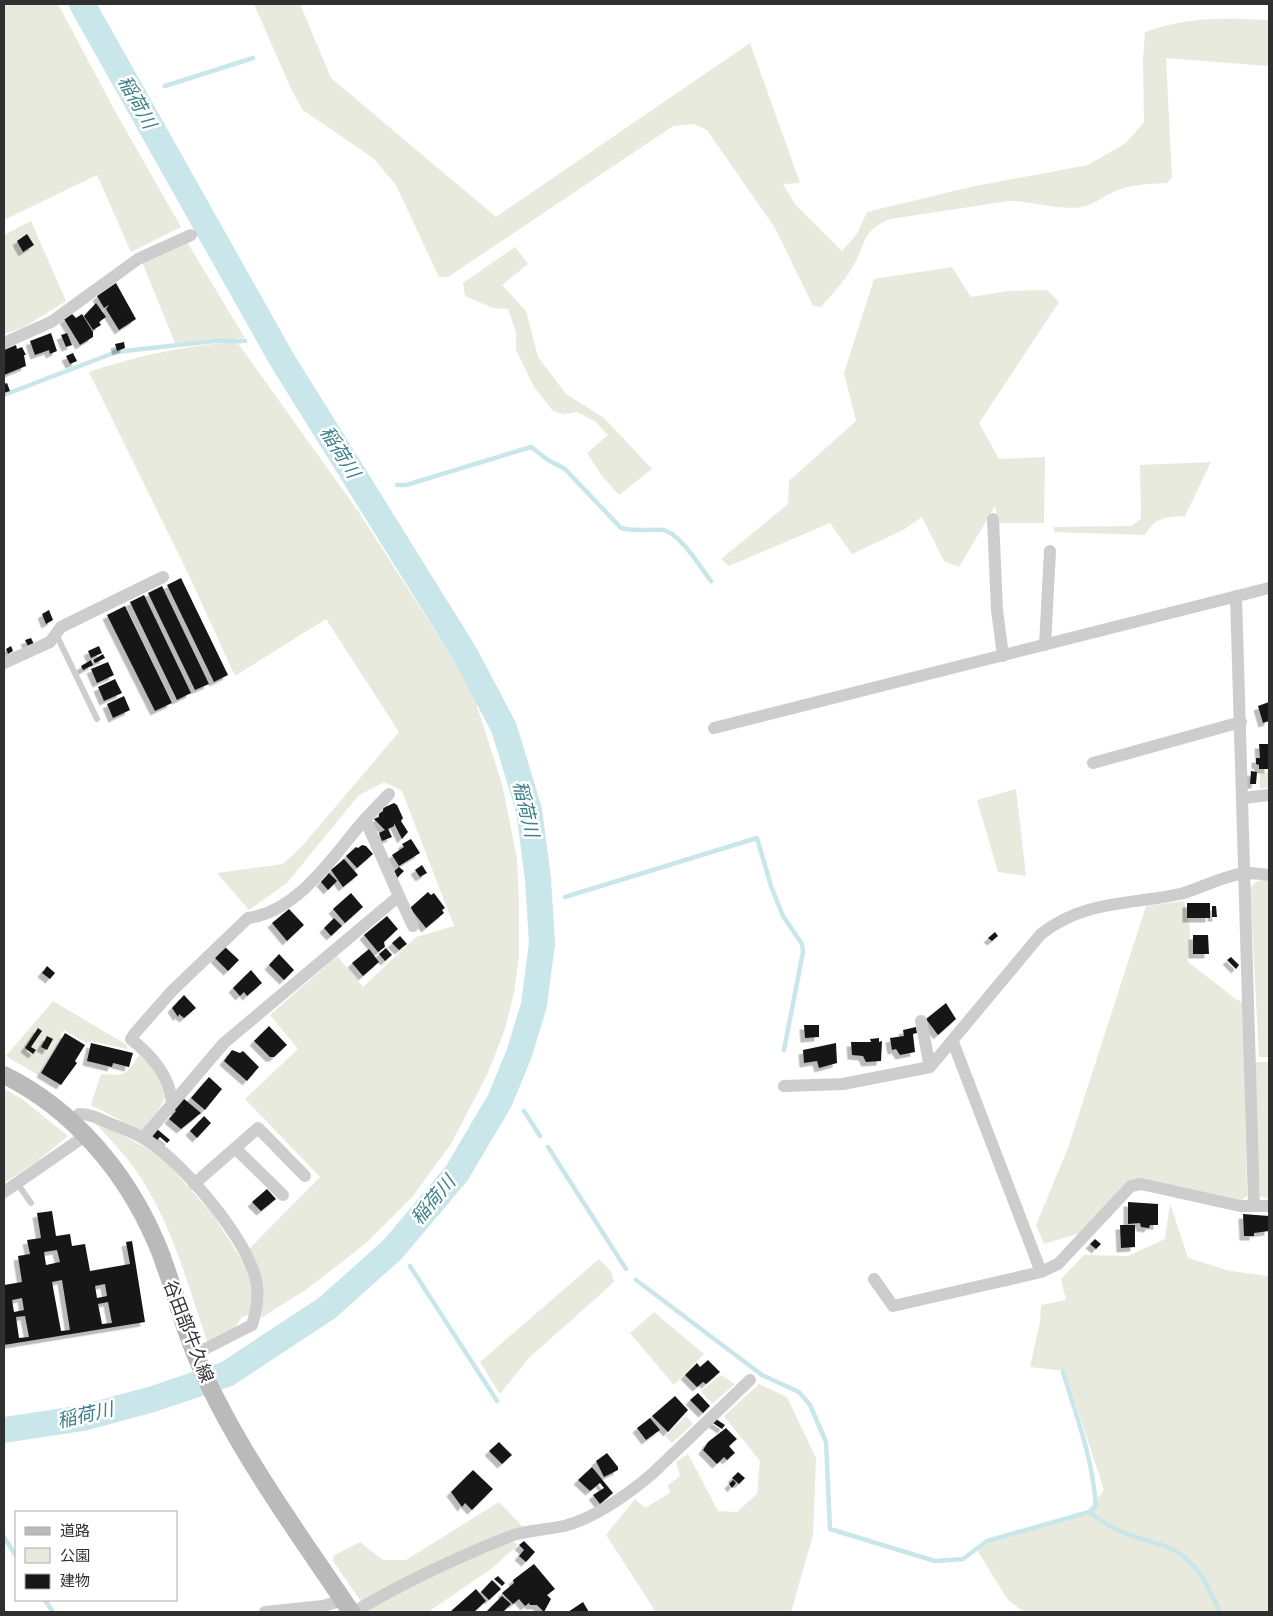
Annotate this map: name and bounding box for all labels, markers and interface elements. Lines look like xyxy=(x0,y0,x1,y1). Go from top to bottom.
water label: 稲荷川 xyxy=(111,71,164,135)
water label: 稲荷川 xyxy=(313,421,368,485)
water label: 稲荷川 xyxy=(506,778,546,842)
water label: 稲荷川 xyxy=(404,1168,463,1231)
street label: 谷田部牛久線 xyxy=(158,1276,220,1386)
water label: 稲荷川 xyxy=(54,1395,118,1435)
legend xyxy=(15,1511,178,1601)
text: 道路 xyxy=(60,1520,90,1541)
text: 公園 xyxy=(60,1545,90,1566)
text: 建物 xyxy=(60,1570,90,1591)

